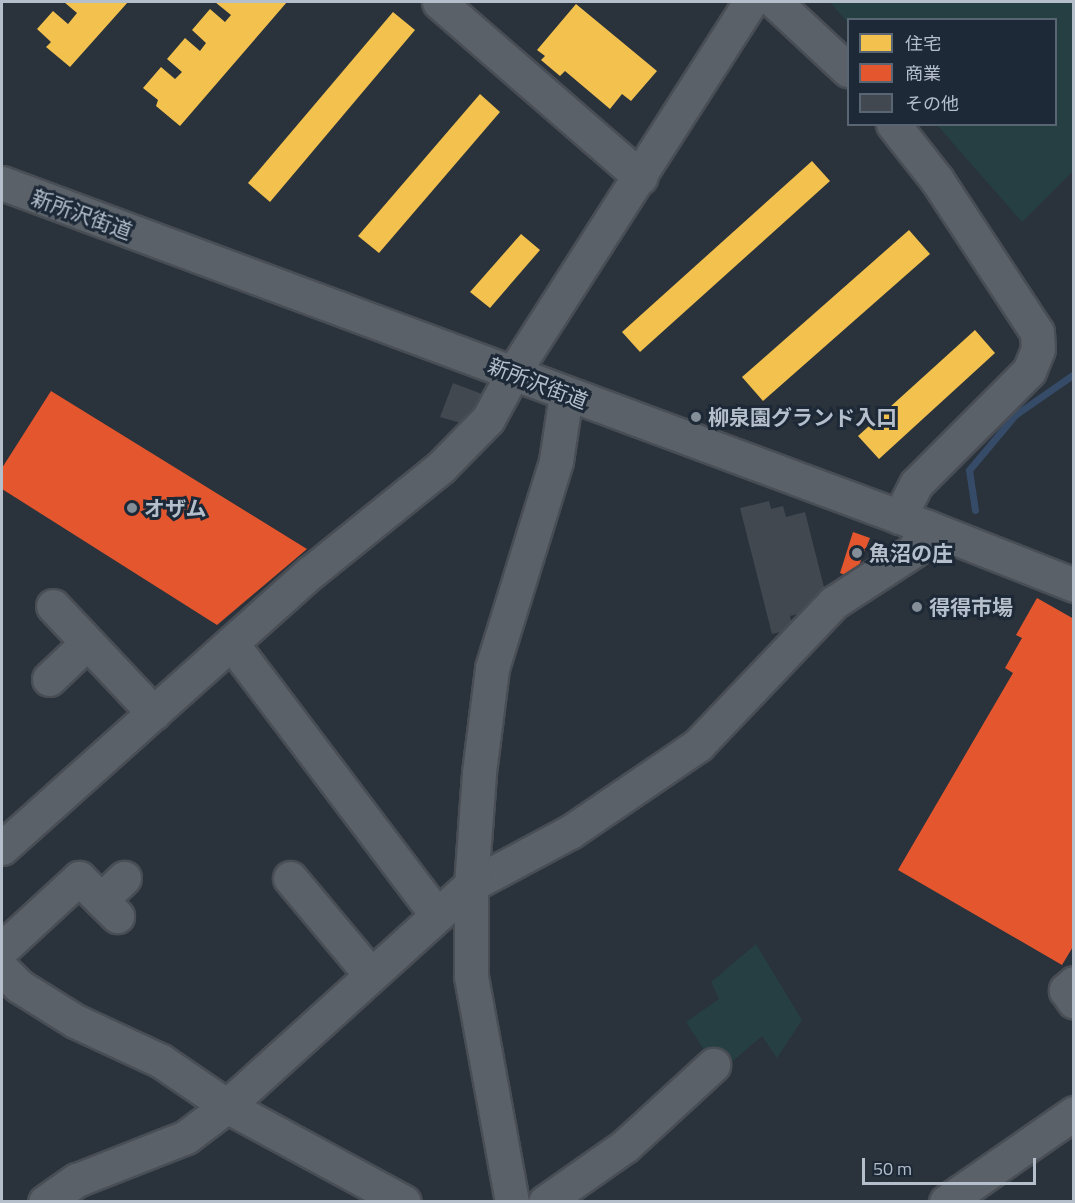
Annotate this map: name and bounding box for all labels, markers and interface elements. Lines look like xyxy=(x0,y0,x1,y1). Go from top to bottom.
legend xyxy=(847,18,1057,126)
text: 住宅 xyxy=(905,30,941,57)
text: 商業 xyxy=(905,60,941,87)
text: その他 xyxy=(905,90,959,117)
street label: 新所沢街道 xyxy=(28,184,136,244)
street label: 新所沢街道 xyxy=(484,352,592,414)
place label: 柳泉園グランド入口 xyxy=(708,404,897,430)
marker: 柳泉園グランド入口 xyxy=(689,410,703,424)
place label: オザム xyxy=(144,495,207,521)
marker: オザム xyxy=(125,501,139,515)
place label: 魚沼の庄 xyxy=(869,540,953,566)
marker: 魚沼の庄 xyxy=(850,546,864,560)
place label: 得得市場 xyxy=(929,594,1013,620)
marker: 得得市場 xyxy=(910,600,924,614)
scale bar xyxy=(865,1146,1039,1184)
text: 50 m xyxy=(873,1155,912,1182)

